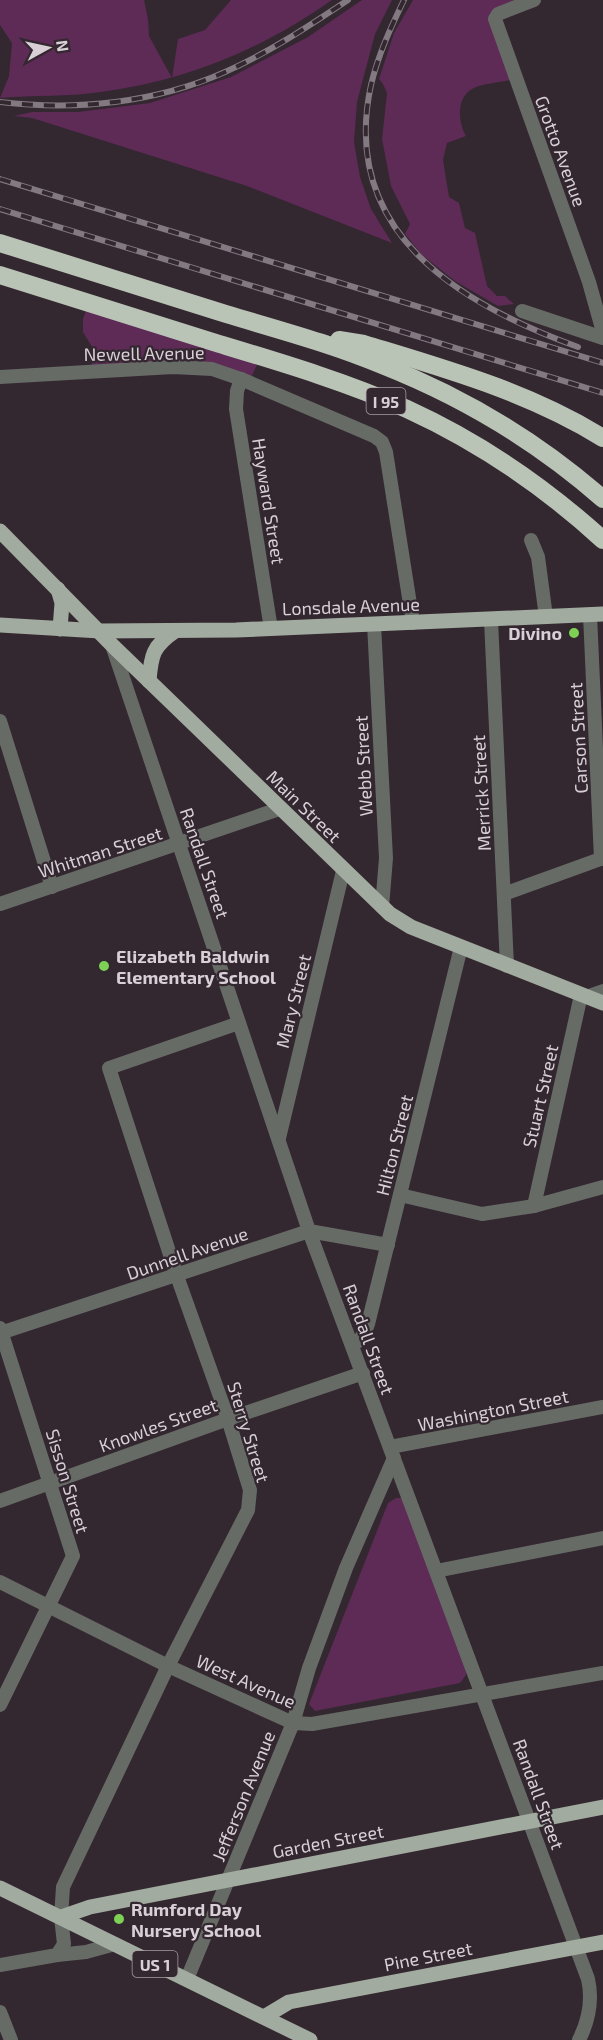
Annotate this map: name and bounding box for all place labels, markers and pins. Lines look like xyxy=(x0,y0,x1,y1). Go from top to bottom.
place label: Divino xyxy=(508,622,562,644)
marker: Divino xyxy=(567,626,581,640)
place label: Elizabeth Baldwin Elementary School xyxy=(116,945,276,988)
marker: Elizabeth Baldwin Elementary School xyxy=(97,959,111,973)
place label: Rumford Day Nursery School xyxy=(131,1898,261,1941)
marker: Rumford Day Nursery School xyxy=(112,1912,126,1926)

